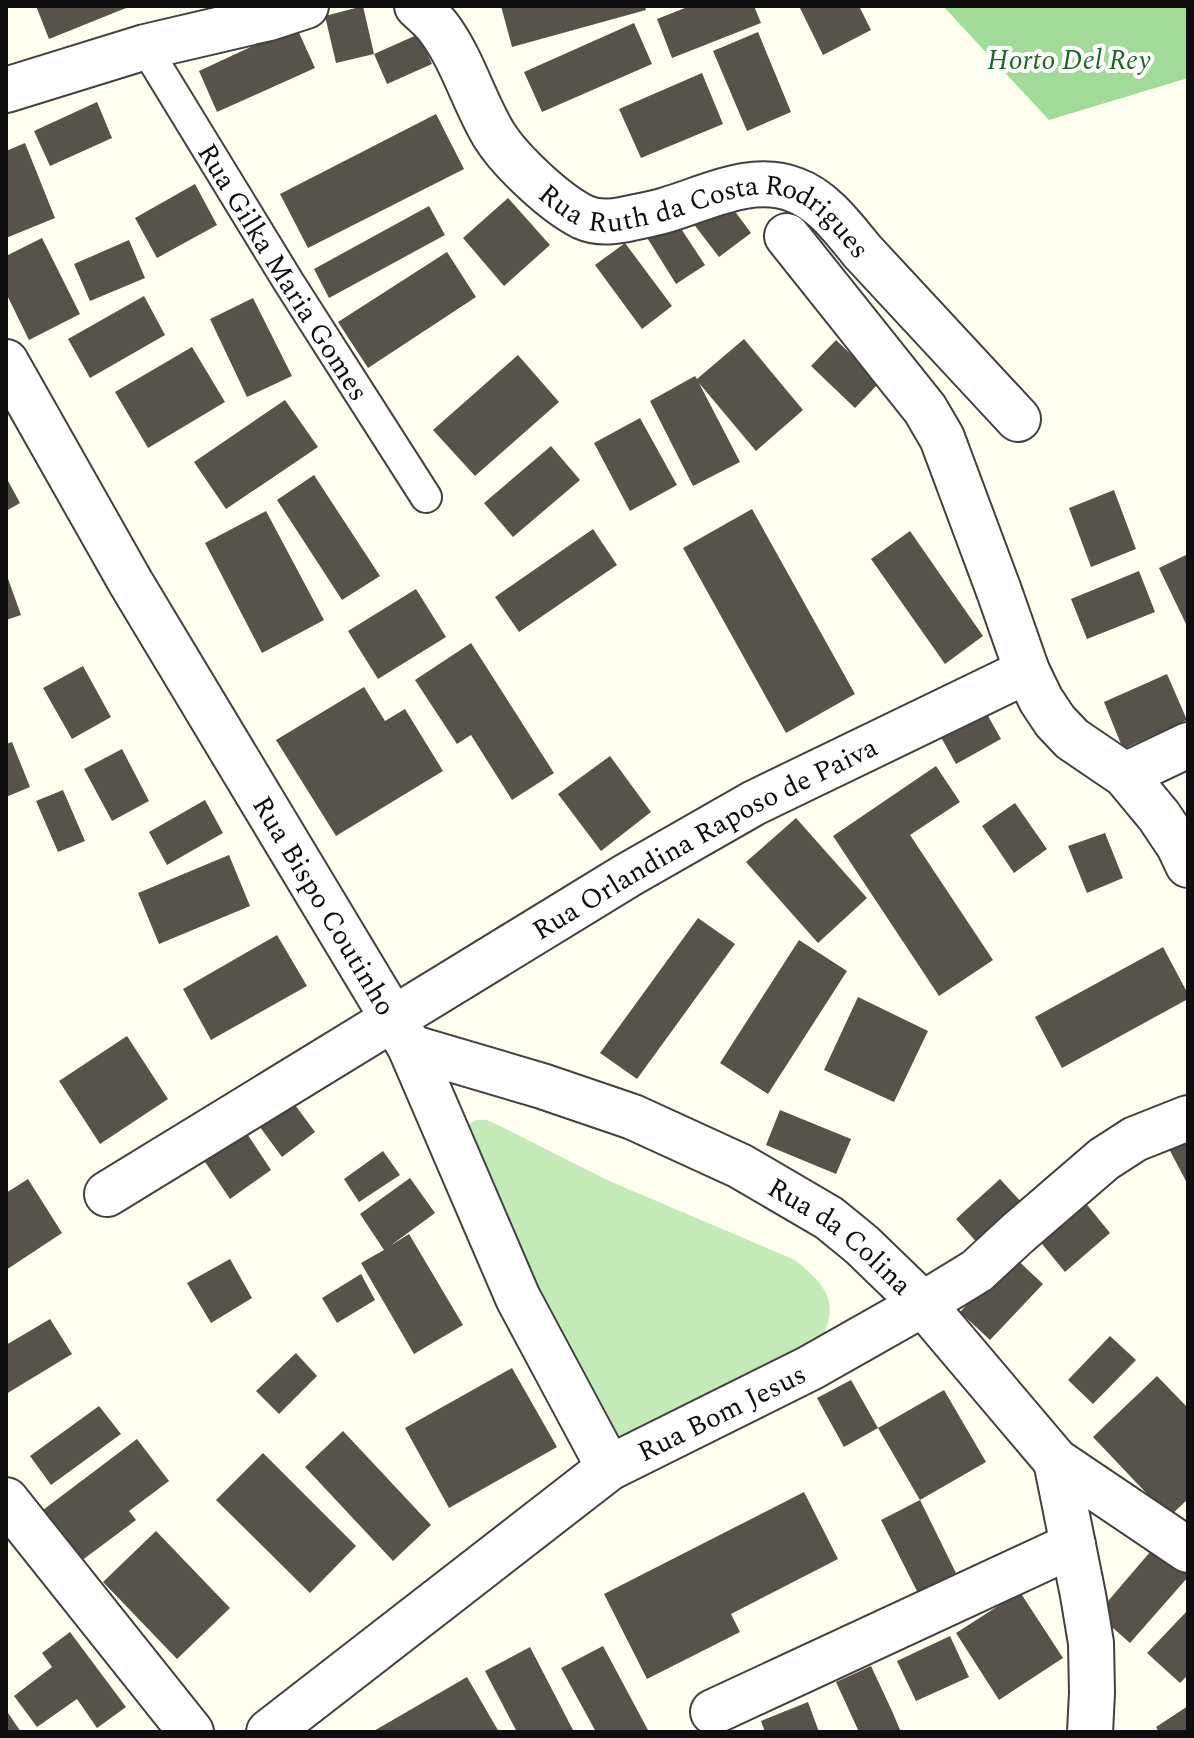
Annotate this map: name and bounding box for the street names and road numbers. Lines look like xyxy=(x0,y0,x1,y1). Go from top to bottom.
street label: Rua Gilka Maria Gomes xyxy=(186,135,379,410)
street label: Rua Ruth da Costa Rodrigues xyxy=(529,164,880,269)
street label: Rua Orlandina Raposo de Paiva xyxy=(524,726,885,952)
street label: Rua Bispo Coutinho xyxy=(241,788,406,1024)
street label: Rua da Colina xyxy=(759,1167,922,1306)
street label: Rua Bom Jesus xyxy=(630,1353,814,1474)

